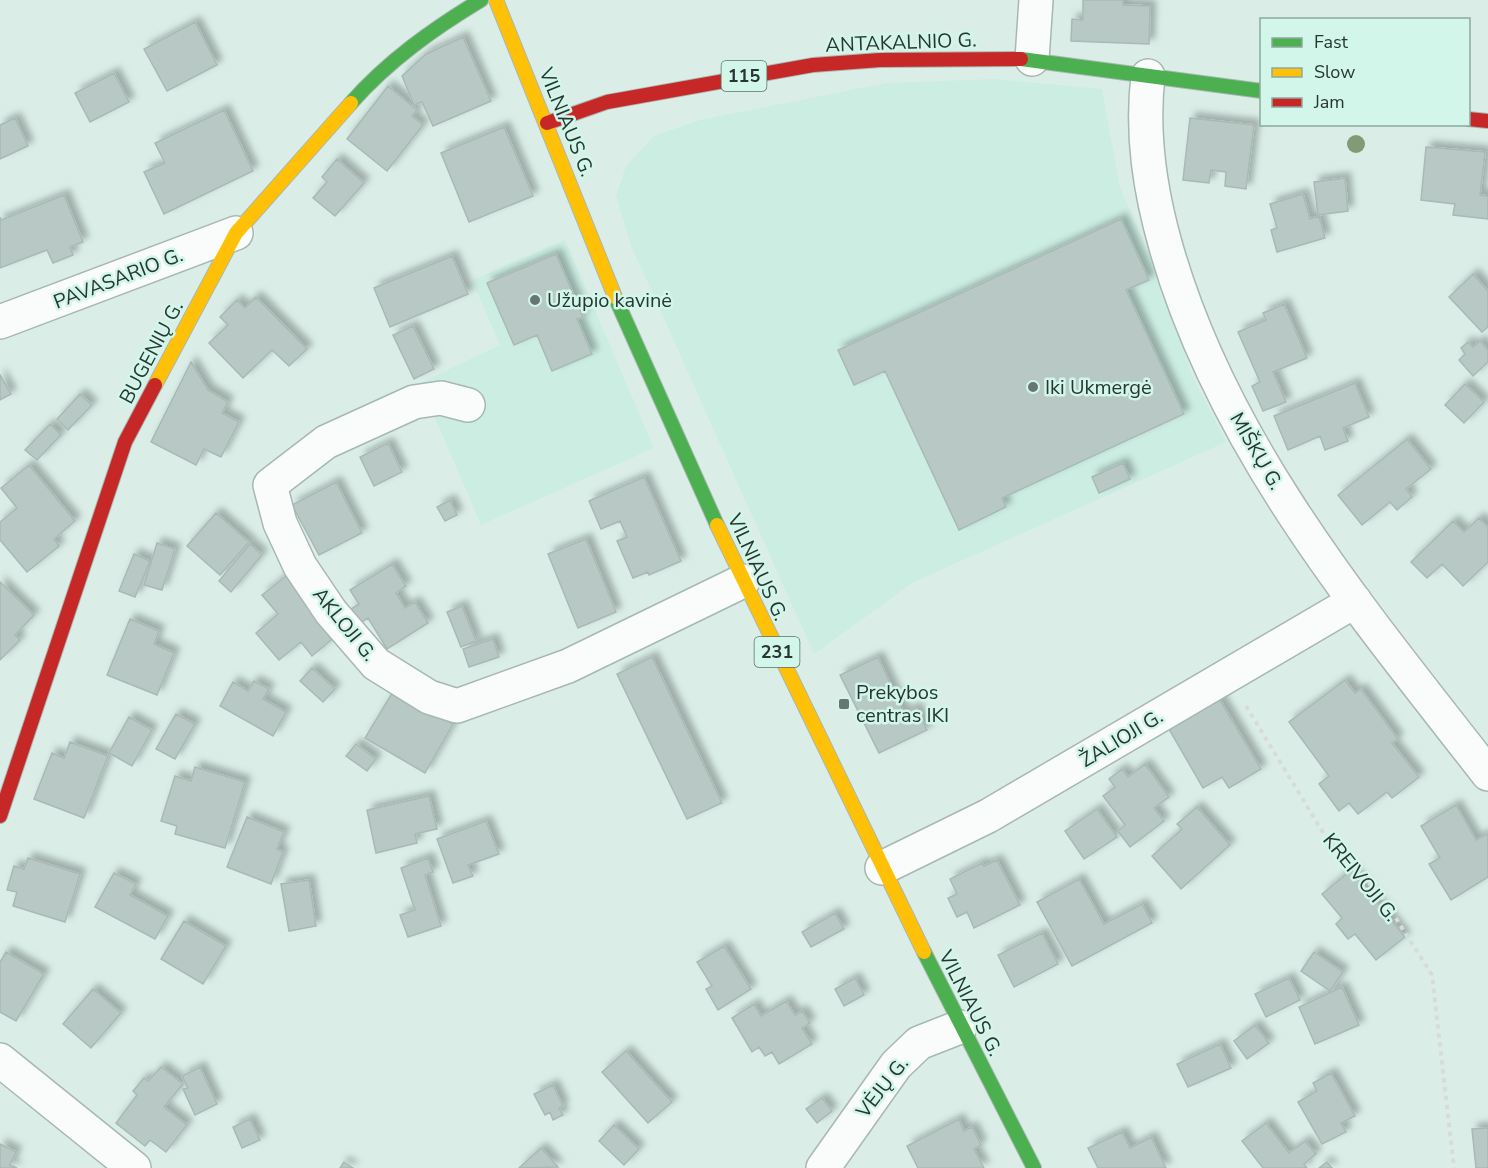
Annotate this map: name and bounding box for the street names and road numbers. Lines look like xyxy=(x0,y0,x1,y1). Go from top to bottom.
street label: ANTAKALNIO G. xyxy=(825,26,977,59)
road number: 115 xyxy=(722,61,766,91)
street label: VILNIAUS G. xyxy=(532,63,601,181)
street label: PAVASARIO G. xyxy=(50,241,187,316)
street label: BUGENIŲ G. xyxy=(113,296,190,408)
street label: MIŠKŲ G. xyxy=(1223,407,1290,495)
street label: VILNIAUS G. xyxy=(721,508,794,625)
street label: AKLOJI G. xyxy=(307,582,383,667)
road number: 231 xyxy=(754,637,800,667)
street label: ŽALIOJI G. xyxy=(1075,703,1168,774)
street label: KREIVOJI G. xyxy=(1317,827,1405,927)
street label: VILNIAUS G. xyxy=(932,945,1009,1061)
street label: VĖJŲ G. xyxy=(849,1051,915,1124)

